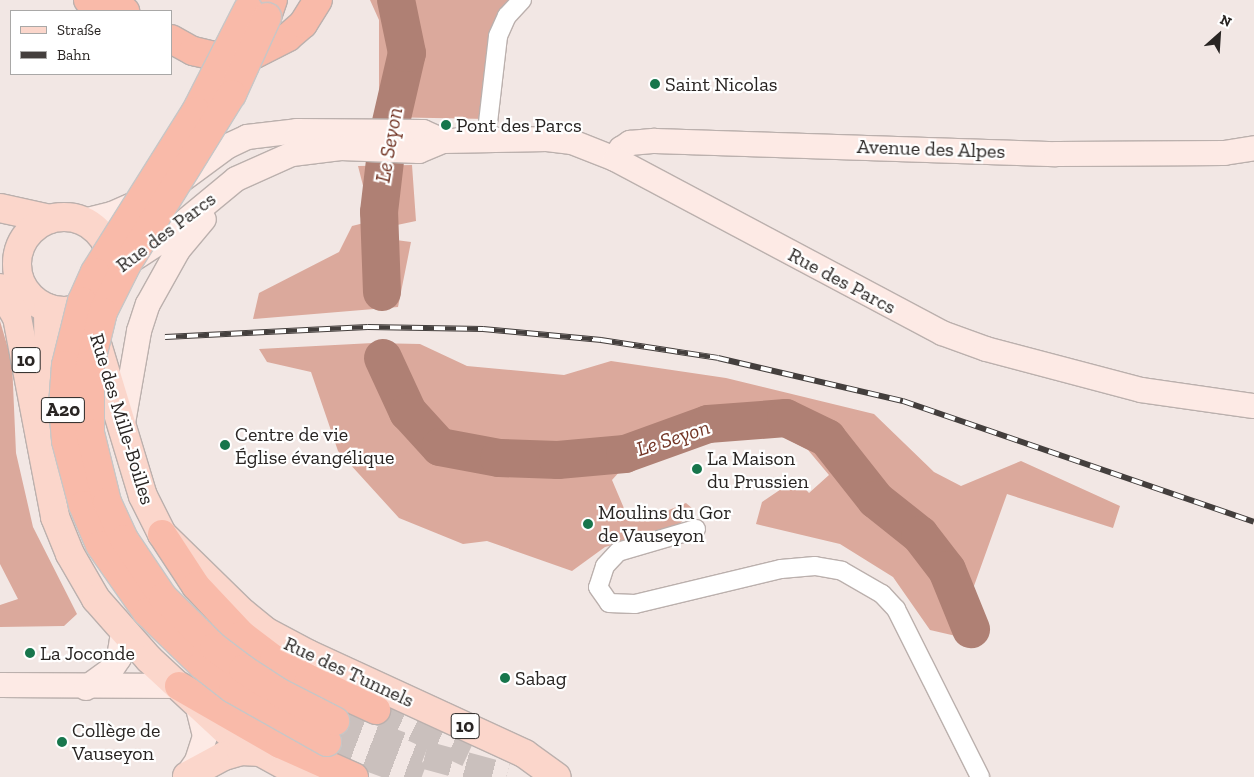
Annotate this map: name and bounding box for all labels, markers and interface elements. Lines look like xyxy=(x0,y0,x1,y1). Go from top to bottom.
legend xyxy=(10,10,172,75)
north arrow xyxy=(1194,10,1244,60)
text: N xyxy=(1217,11,1234,31)
text: Straße xyxy=(57,21,101,39)
text: Bahn xyxy=(57,46,90,64)
place label: Saint Nicolas xyxy=(665,72,778,96)
marker: Saint Nicolas xyxy=(649,78,661,90)
water label: Le Seyon xyxy=(370,106,408,184)
place label: Pont des Parcs xyxy=(456,113,582,137)
marker: Pont des Parcs xyxy=(440,119,452,131)
street label: Avenue des Alpes xyxy=(856,134,1006,164)
street label: Rue des Parcs xyxy=(111,187,221,277)
street label: Rue des Parcs xyxy=(784,243,900,319)
street label: Rue des Mille-Boilles xyxy=(85,331,159,507)
road number: 10 xyxy=(11,344,41,376)
road number: A20 xyxy=(40,394,86,426)
water label: Le Seyon xyxy=(633,414,713,462)
place label: Centre de vie Église évangélique xyxy=(235,422,394,469)
marker: Centre de vie Église évangélique xyxy=(219,439,231,451)
place label: La Maison du Prussien xyxy=(707,446,809,493)
marker: La Maison du Prussien xyxy=(691,463,703,475)
place label: Moulins du Gor de Vauseyon xyxy=(598,500,732,547)
marker: Moulins du Gor de Vauseyon xyxy=(582,518,594,530)
street label: Rue des Tunnels xyxy=(280,631,418,713)
place label: La Joconde xyxy=(40,641,135,665)
marker: La Joconde xyxy=(24,647,36,659)
place label: Sabag xyxy=(515,666,567,690)
marker: Sabag xyxy=(499,672,511,684)
road number: 10 xyxy=(450,709,480,742)
place label: Collège de Vauseyon xyxy=(72,718,160,765)
marker: Collège de Vauseyon xyxy=(56,736,68,748)

